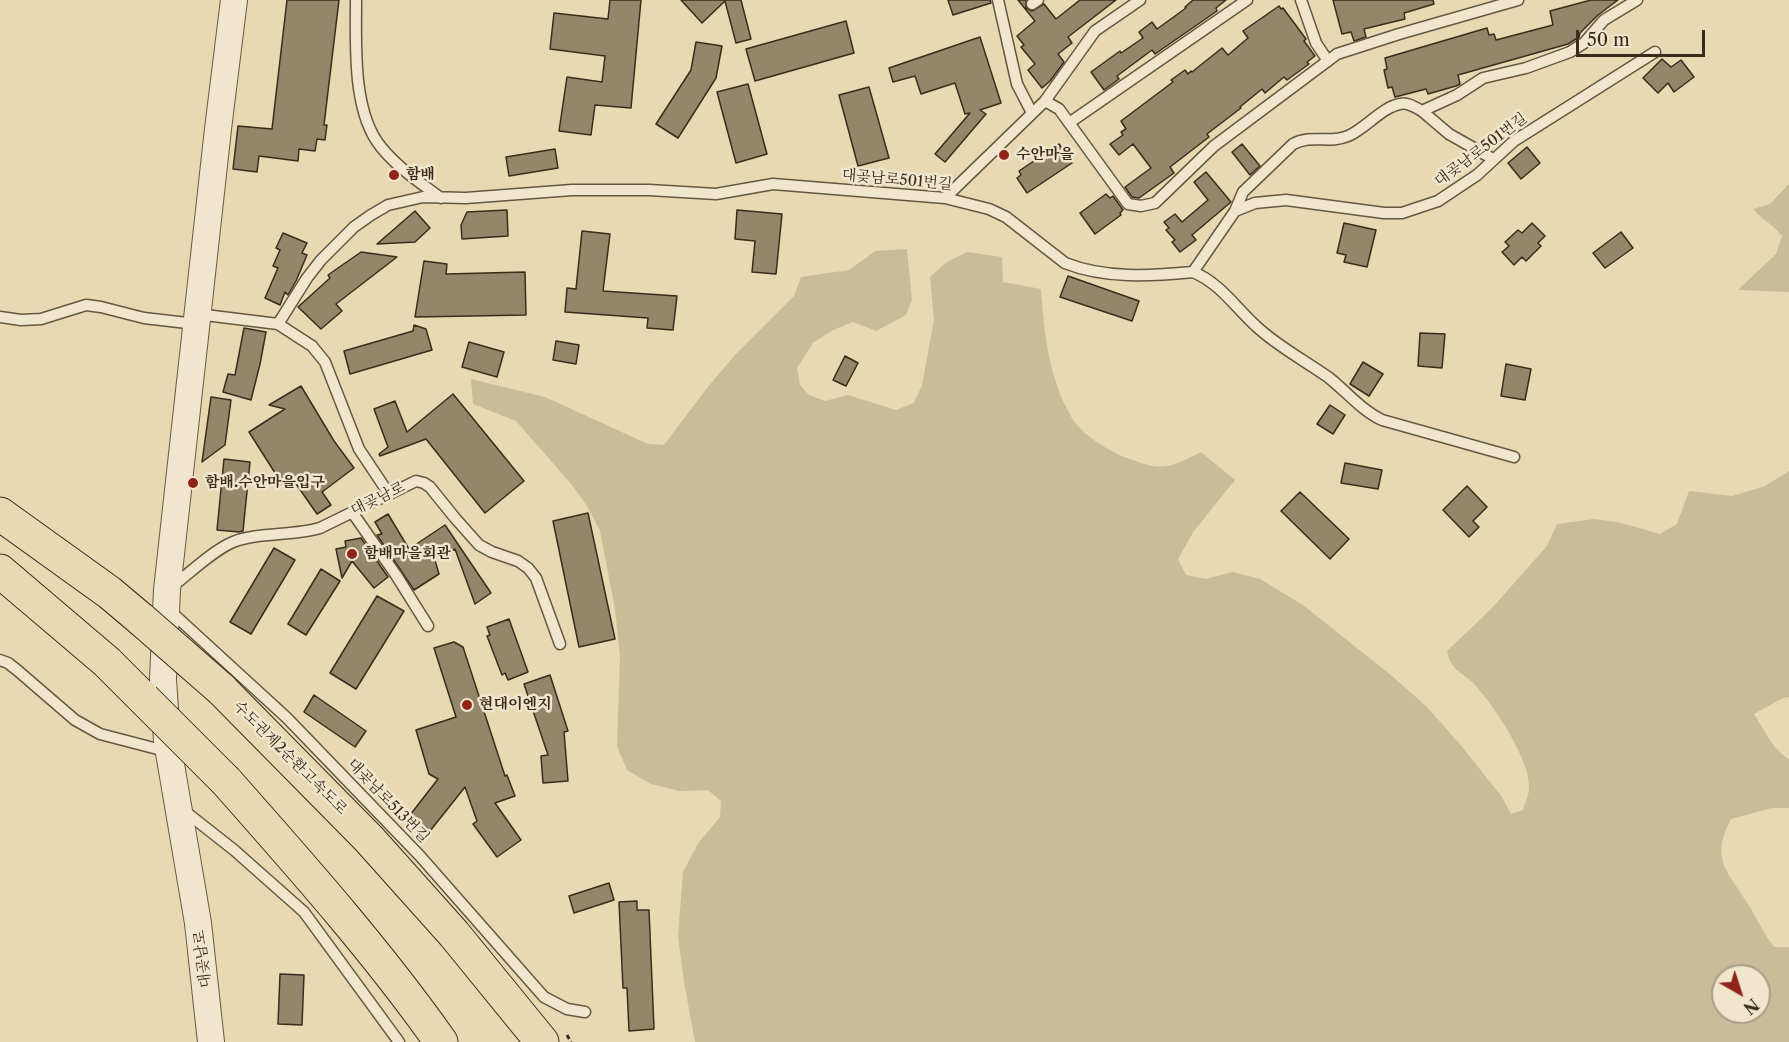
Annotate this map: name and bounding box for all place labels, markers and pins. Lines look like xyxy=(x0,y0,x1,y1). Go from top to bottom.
place label: 수안마을 xyxy=(1016,146,1074,164)
marker: 수안마을 xyxy=(997,148,1011,162)
place label: 함배 xyxy=(406,166,435,184)
marker: 함배 xyxy=(387,168,401,182)
place label: 함배.수안마을입구 xyxy=(205,474,325,492)
marker: 함배.수안마을입구 xyxy=(186,476,200,490)
place label: 함배마을회관 xyxy=(364,545,451,563)
marker: 함배마을회관 xyxy=(345,547,359,561)
place label: 현대이엔지 xyxy=(479,696,551,714)
marker: 현대이엔지 xyxy=(460,698,474,712)

